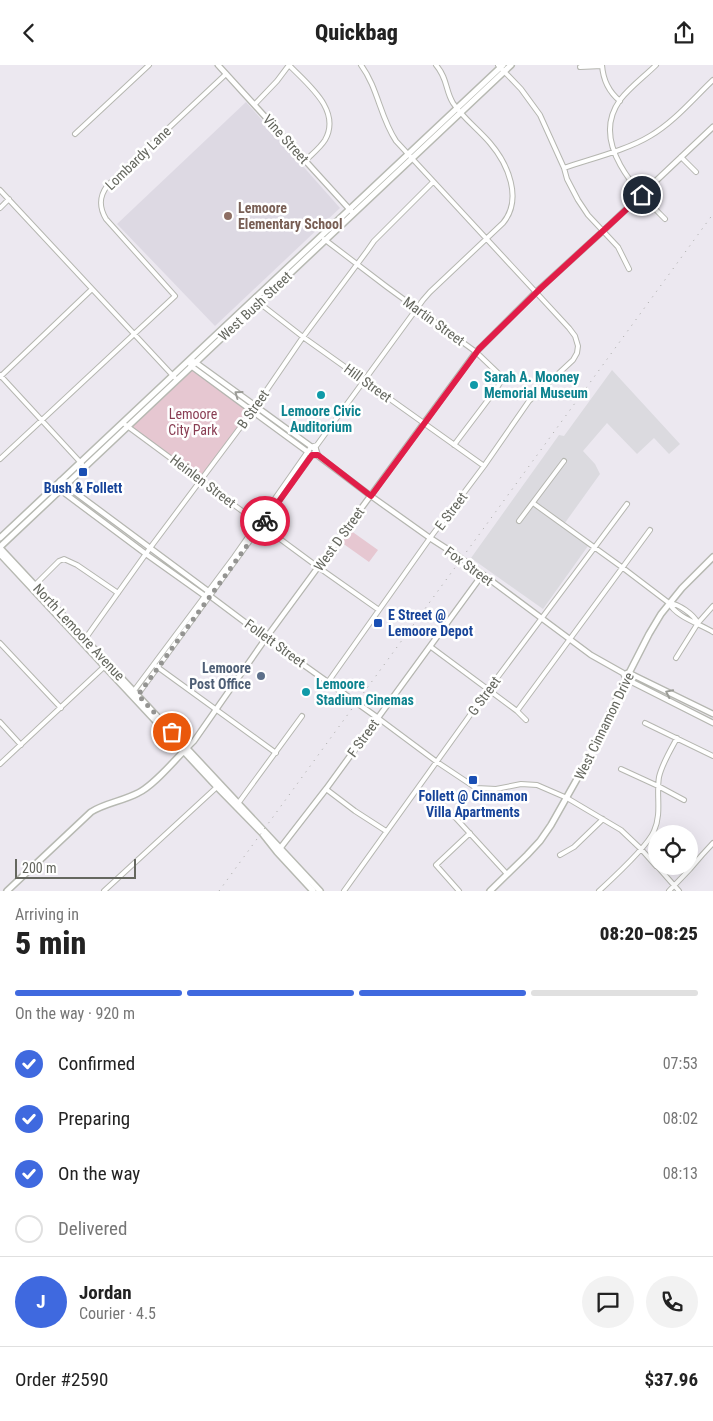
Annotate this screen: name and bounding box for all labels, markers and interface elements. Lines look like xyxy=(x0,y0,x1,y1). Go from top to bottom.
icon: back xyxy=(15,19,43,47)
icon: share xyxy=(670,19,698,47)
text: Quickbag xyxy=(315,20,398,45)
street label: Vine Street xyxy=(260,111,312,167)
street label: Lombardy Lane xyxy=(102,123,174,193)
pin xyxy=(621,174,663,216)
icon: home xyxy=(628,181,656,209)
place label: Lemoore Elementary School xyxy=(238,200,343,232)
marker: Lemoore Elementary School xyxy=(222,210,234,222)
street label: West Bush Street xyxy=(215,268,295,344)
street label: Martin Street xyxy=(400,293,468,349)
street label: Hill Street xyxy=(341,361,395,405)
place label: Sarah A. Mooney Memorial Museum xyxy=(484,369,588,401)
marker: Sarah A. Mooney Memorial Museum xyxy=(468,379,480,391)
street label: B Street xyxy=(234,387,272,431)
marker: Lemoore Civic Auditorium xyxy=(315,389,327,401)
one-way arrow xyxy=(234,391,244,400)
place label: Lemoore Civic Auditorium xyxy=(281,403,362,435)
park label: Lemoore City Park xyxy=(168,406,218,438)
street label: Heinlen Street xyxy=(167,451,239,511)
marker: Bush & Follett xyxy=(77,466,89,478)
place label: Bush & Follett xyxy=(44,480,122,496)
street label: E Street xyxy=(432,489,470,533)
courier xyxy=(240,496,290,546)
street label: West D Street xyxy=(311,504,367,574)
icon: bike xyxy=(251,507,279,535)
street label: Fox Street xyxy=(442,543,496,589)
street label: North Lemoore Avenue xyxy=(30,580,128,684)
place label: E Street @ Lemoore Depot xyxy=(388,607,473,639)
street label: Follett Street xyxy=(242,616,308,670)
marker: E Street @ Lemoore Depot xyxy=(372,617,384,629)
place label: Lemoore Post Office xyxy=(189,660,251,692)
street label: West Cinnamon Drive xyxy=(571,669,637,782)
marker: Lemoore Post Office xyxy=(255,670,267,682)
street label: G Street xyxy=(465,673,503,719)
place label: Lemoore Stadium Cinemas xyxy=(316,676,414,708)
marker: Lemoore Stadium Cinemas xyxy=(300,686,312,698)
one-way arrow xyxy=(665,688,674,699)
pin xyxy=(151,711,193,753)
street label: F Street xyxy=(344,716,382,760)
icon: bag xyxy=(158,718,186,746)
marker: Follett @ Cinnamon Villa Apartments xyxy=(467,774,479,786)
place label: Follett @ Cinnamon Villa Apartments xyxy=(418,788,528,820)
map controls xyxy=(648,825,698,875)
button: locate xyxy=(648,825,698,875)
scale bar xyxy=(15,856,136,879)
text: 200 m xyxy=(22,860,57,876)
text: Arriving in xyxy=(15,905,79,924)
text: 08:20–08:25 xyxy=(600,922,698,945)
text: 5 min xyxy=(15,924,86,962)
text: On the way · 920 m xyxy=(15,1004,135,1023)
icon: check xyxy=(15,1050,43,1078)
text: Confirmed xyxy=(58,1052,135,1075)
text: 07:53 xyxy=(663,1054,698,1073)
icon: check xyxy=(15,1105,43,1133)
text: Preparing xyxy=(58,1107,130,1130)
text: 08:02 xyxy=(663,1109,698,1128)
icon: check xyxy=(15,1160,43,1188)
text: On the way xyxy=(58,1162,140,1185)
text: 08:13 xyxy=(663,1164,698,1183)
text: Delivered xyxy=(58,1217,127,1240)
button: chat xyxy=(582,1276,634,1328)
button: phone xyxy=(646,1276,698,1328)
text: Jordan xyxy=(79,1281,132,1304)
text: J xyxy=(36,1290,46,1313)
text: Courier · 4.5 xyxy=(79,1304,156,1323)
text: Order #2590 xyxy=(15,1368,108,1391)
text: $37.96 xyxy=(644,1368,698,1391)

